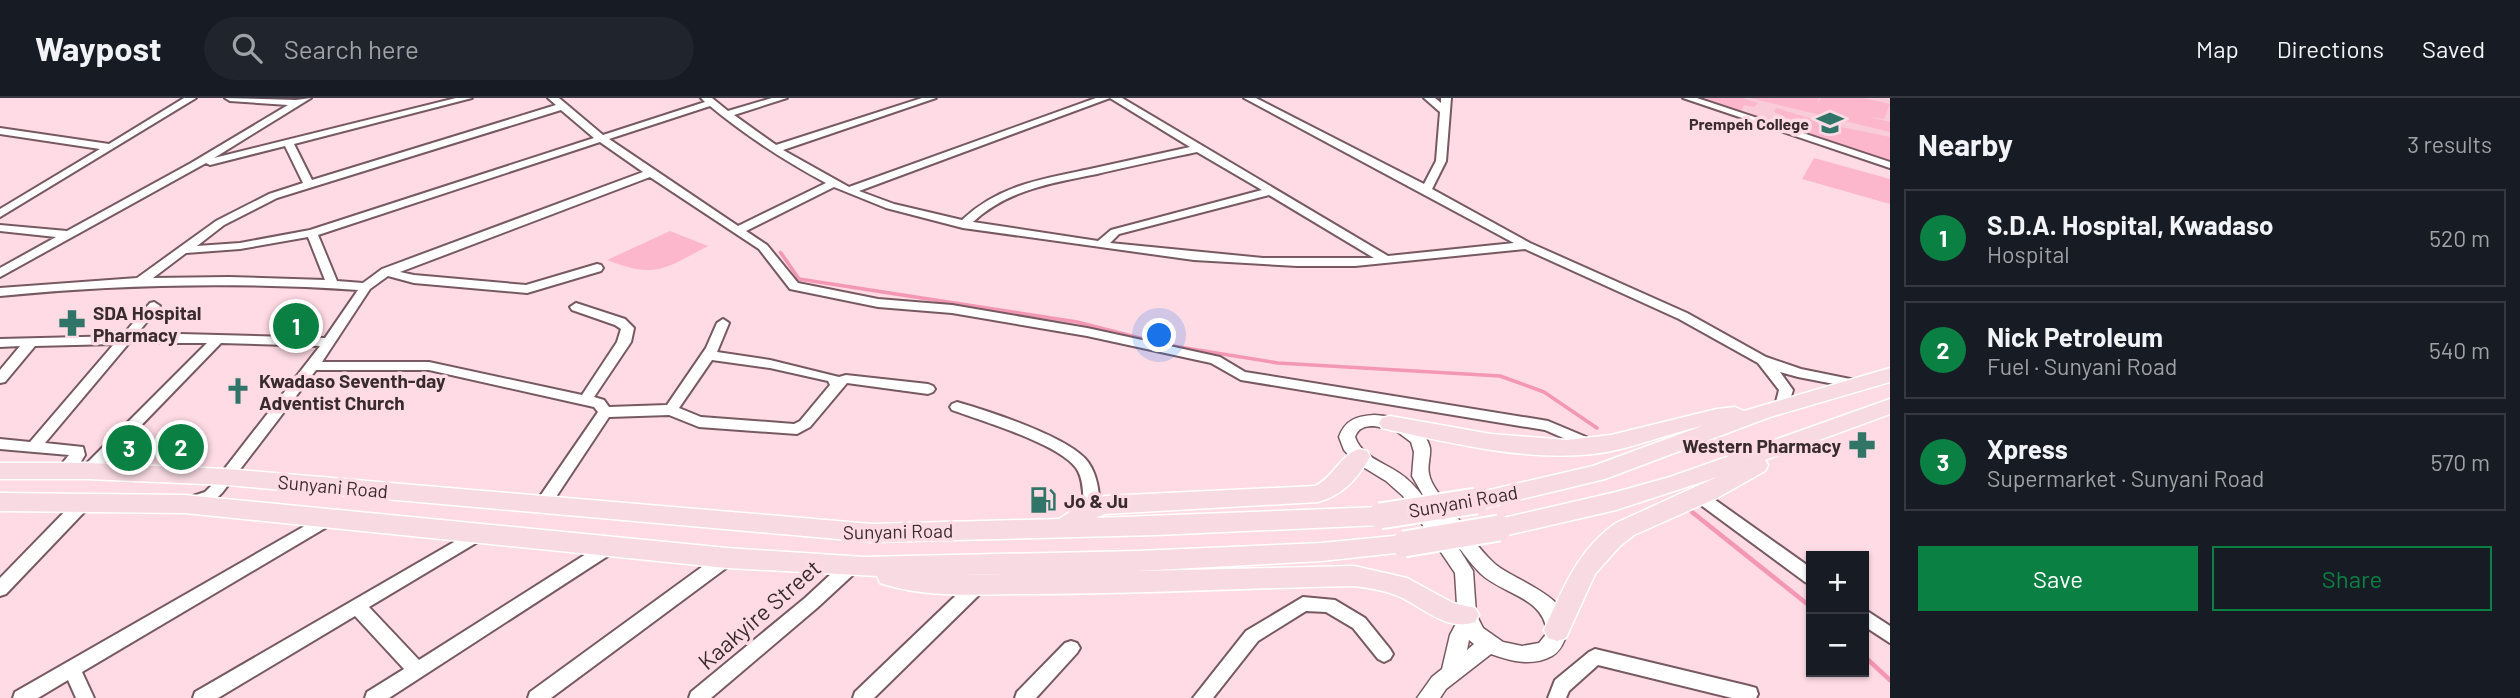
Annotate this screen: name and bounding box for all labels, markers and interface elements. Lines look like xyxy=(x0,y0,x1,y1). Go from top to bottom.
search box xyxy=(204,17,694,80)
text: Waypost xyxy=(35,28,162,68)
icon: search xyxy=(228,29,266,67)
text: Search here xyxy=(284,33,419,64)
text: Map xyxy=(2196,34,2239,63)
text: Directions xyxy=(2277,34,2384,63)
text: Saved xyxy=(2422,34,2485,63)
school or university icon: Prempeh College xyxy=(1815,108,1845,138)
place label: Prempeh College xyxy=(1689,114,1809,133)
text: Nearby xyxy=(1918,126,2013,162)
text: 3 results xyxy=(2407,130,2492,158)
text: S.D.A. Hospital, Kwadaso xyxy=(1987,209,2274,240)
text: 1 xyxy=(1939,224,1947,252)
text: 520 m xyxy=(2429,224,2490,252)
text: Hospital xyxy=(1987,240,2070,268)
pin: 1 xyxy=(273,300,319,352)
place label: SDA Hospital Pharmacy xyxy=(93,301,201,346)
pharmacy icon: SDA Hospital Pharmacy xyxy=(57,308,87,338)
your location xyxy=(1142,318,1176,352)
text: Nick Petroleum xyxy=(1987,321,2163,352)
text: 2 xyxy=(1937,336,1949,364)
text: 540 m xyxy=(2429,336,2490,364)
text: Fuel · Sunyani Road xyxy=(1987,352,2177,380)
place label: Kwadaso Seventh-day Adventist Church xyxy=(259,369,446,414)
church icon: Kwadaso Seventh-day Adventist Church xyxy=(223,376,253,406)
pin: 2 xyxy=(158,421,204,473)
pin: 3 xyxy=(106,422,152,474)
pharmacy icon: Western Pharmacy xyxy=(1847,430,1877,460)
text: Xpress xyxy=(1987,433,2068,464)
place label: Western Pharmacy xyxy=(1682,434,1841,457)
text: 3 xyxy=(1937,448,1949,476)
text: 570 m xyxy=(2431,448,2490,476)
text: Supermarket · Sunyani Road xyxy=(1987,464,2264,492)
street label: Sunyani Road xyxy=(277,470,389,502)
street label: Sunyani Road xyxy=(1407,480,1519,522)
fuel station icon: Jo & Ju xyxy=(1028,485,1058,515)
place label: Jo & Ju xyxy=(1064,489,1128,512)
street label: Sunyani Road xyxy=(843,519,953,543)
button: Save xyxy=(1918,546,2198,611)
button: Share xyxy=(2212,546,2492,611)
map controls xyxy=(1806,551,1869,677)
button: + xyxy=(1806,551,1869,614)
street label: Kaakyire Street xyxy=(692,553,826,675)
button: − xyxy=(1806,614,1869,677)

